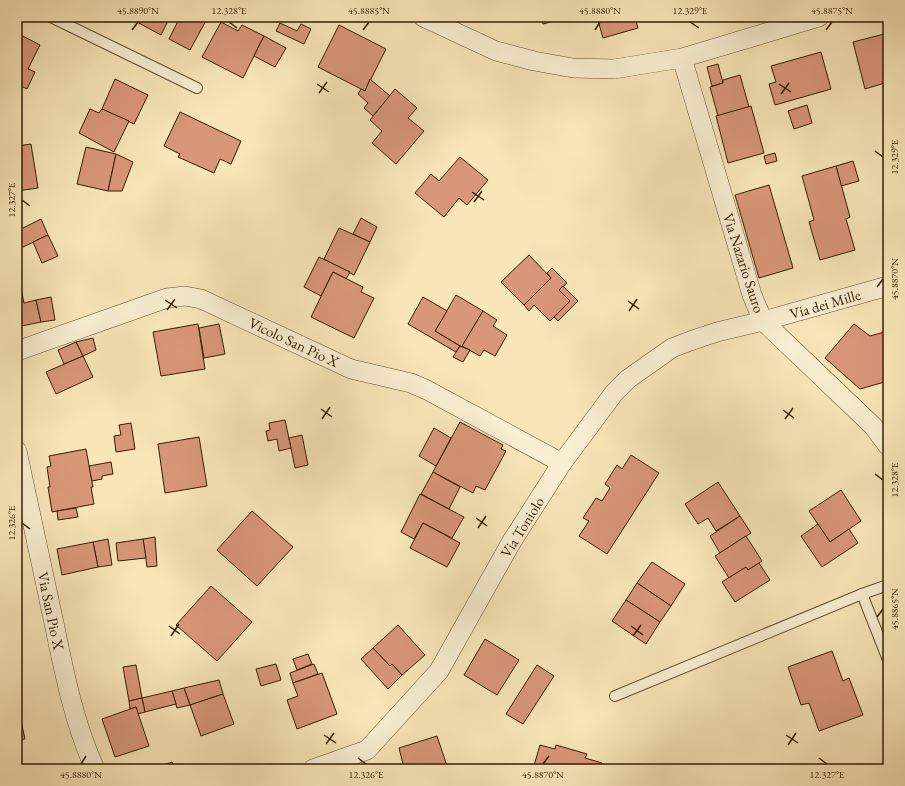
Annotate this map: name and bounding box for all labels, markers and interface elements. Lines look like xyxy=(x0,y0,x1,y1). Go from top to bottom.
text: 45.8890°N xyxy=(117,4,159,17)
text: 12.328°E xyxy=(212,4,247,17)
text: 45.8885°N xyxy=(348,4,390,17)
text: 45.8880°N xyxy=(579,4,621,17)
text: 12.329°E xyxy=(673,4,708,17)
text: 45.8875°N xyxy=(811,4,853,17)
text: 12.329°E xyxy=(888,139,901,174)
text: 12.327°E xyxy=(5,182,18,217)
street label: Via Nazario Sauro xyxy=(719,211,769,315)
text: 45.8870°N xyxy=(888,258,901,300)
street label: Via dei Mille xyxy=(787,285,863,323)
street label: Vicolo San Pio X xyxy=(246,313,342,371)
text: 12.328°E xyxy=(888,462,901,497)
street label: Via Toniolo xyxy=(496,493,548,561)
text: 12.326°E xyxy=(5,505,18,540)
street label: Via San Pio X xyxy=(33,570,69,652)
text: 45.8865°N xyxy=(888,588,901,630)
text: 45.8880°N xyxy=(60,768,102,781)
text: 12.326°E xyxy=(349,768,384,781)
text: 45.8870°N xyxy=(522,768,564,781)
text: 12.327°E xyxy=(810,768,845,781)

